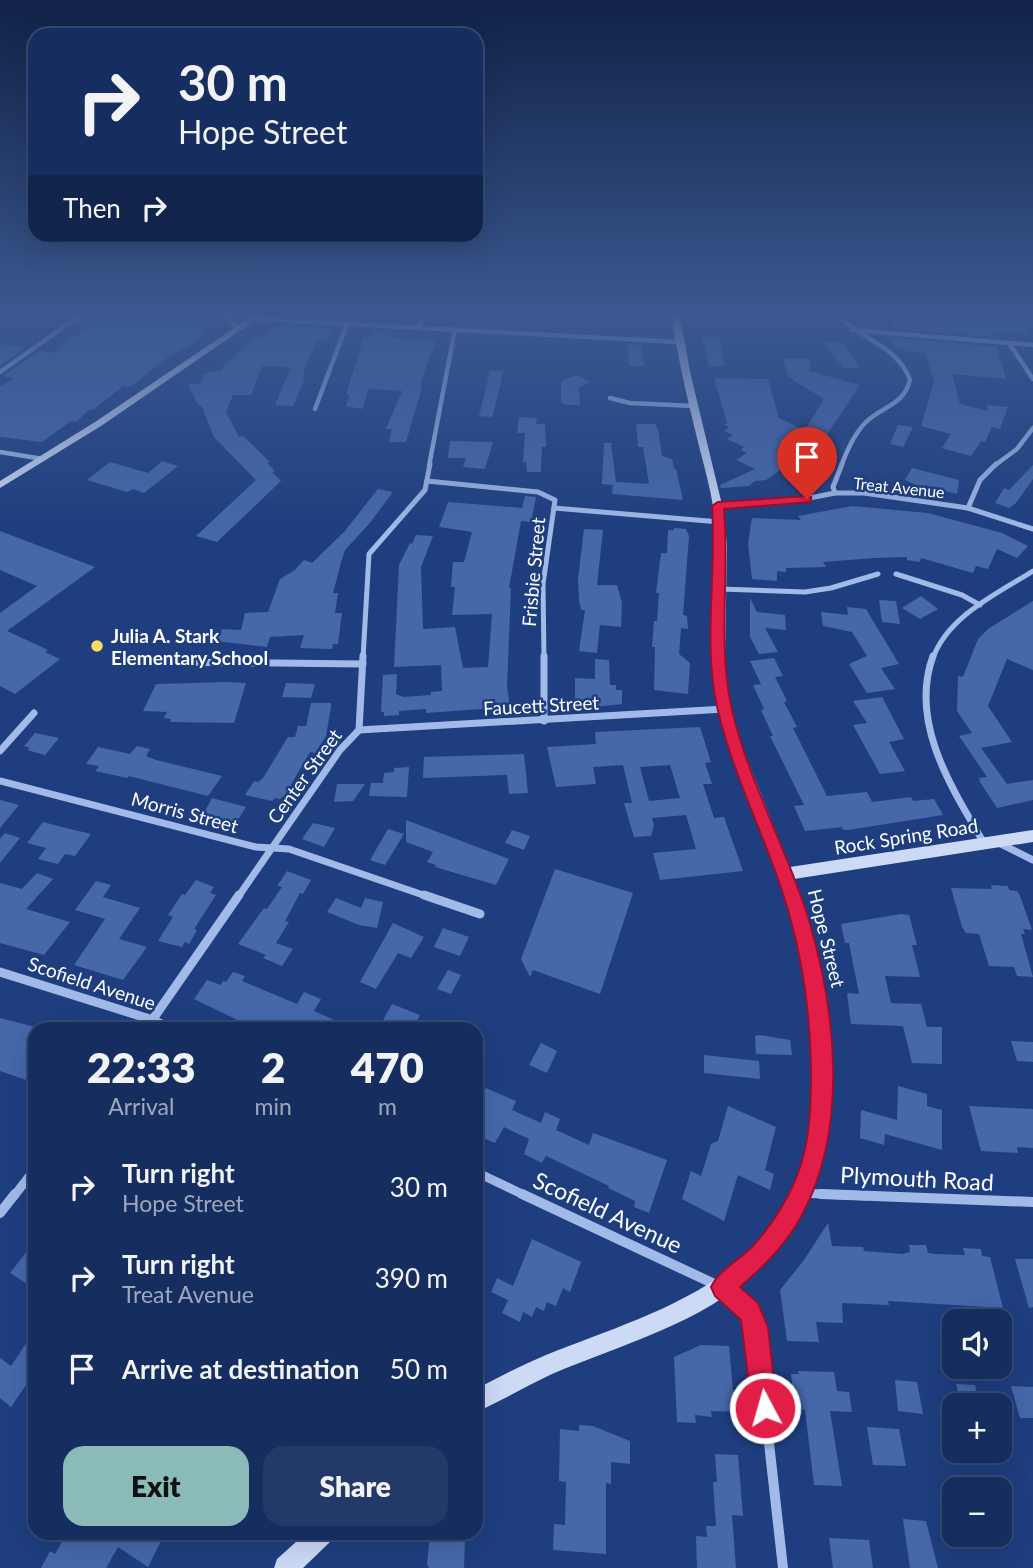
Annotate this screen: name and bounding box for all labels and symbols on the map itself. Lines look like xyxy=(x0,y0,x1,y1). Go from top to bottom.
pin xyxy=(777,427,837,499)
street label: Treat Avenue xyxy=(852,473,946,501)
street label: Frisbie Street xyxy=(517,516,549,628)
place label: Julia A. Stark Elementary School xyxy=(111,624,268,669)
marker: Julia A. Stark Elementary School xyxy=(89,638,105,654)
street label: Faucett Street xyxy=(482,690,600,720)
street label: Center Street xyxy=(262,724,346,828)
street label: Morris Street xyxy=(129,787,241,837)
street label: Rock Spring Road xyxy=(832,813,980,859)
street label: Hope Street xyxy=(804,886,850,990)
street label: Scofield Avenue xyxy=(25,952,159,1014)
street label: Plymouth Road xyxy=(839,1160,995,1196)
street label: Scofield Avenue xyxy=(529,1165,687,1259)
position arrow xyxy=(728,1371,802,1445)

